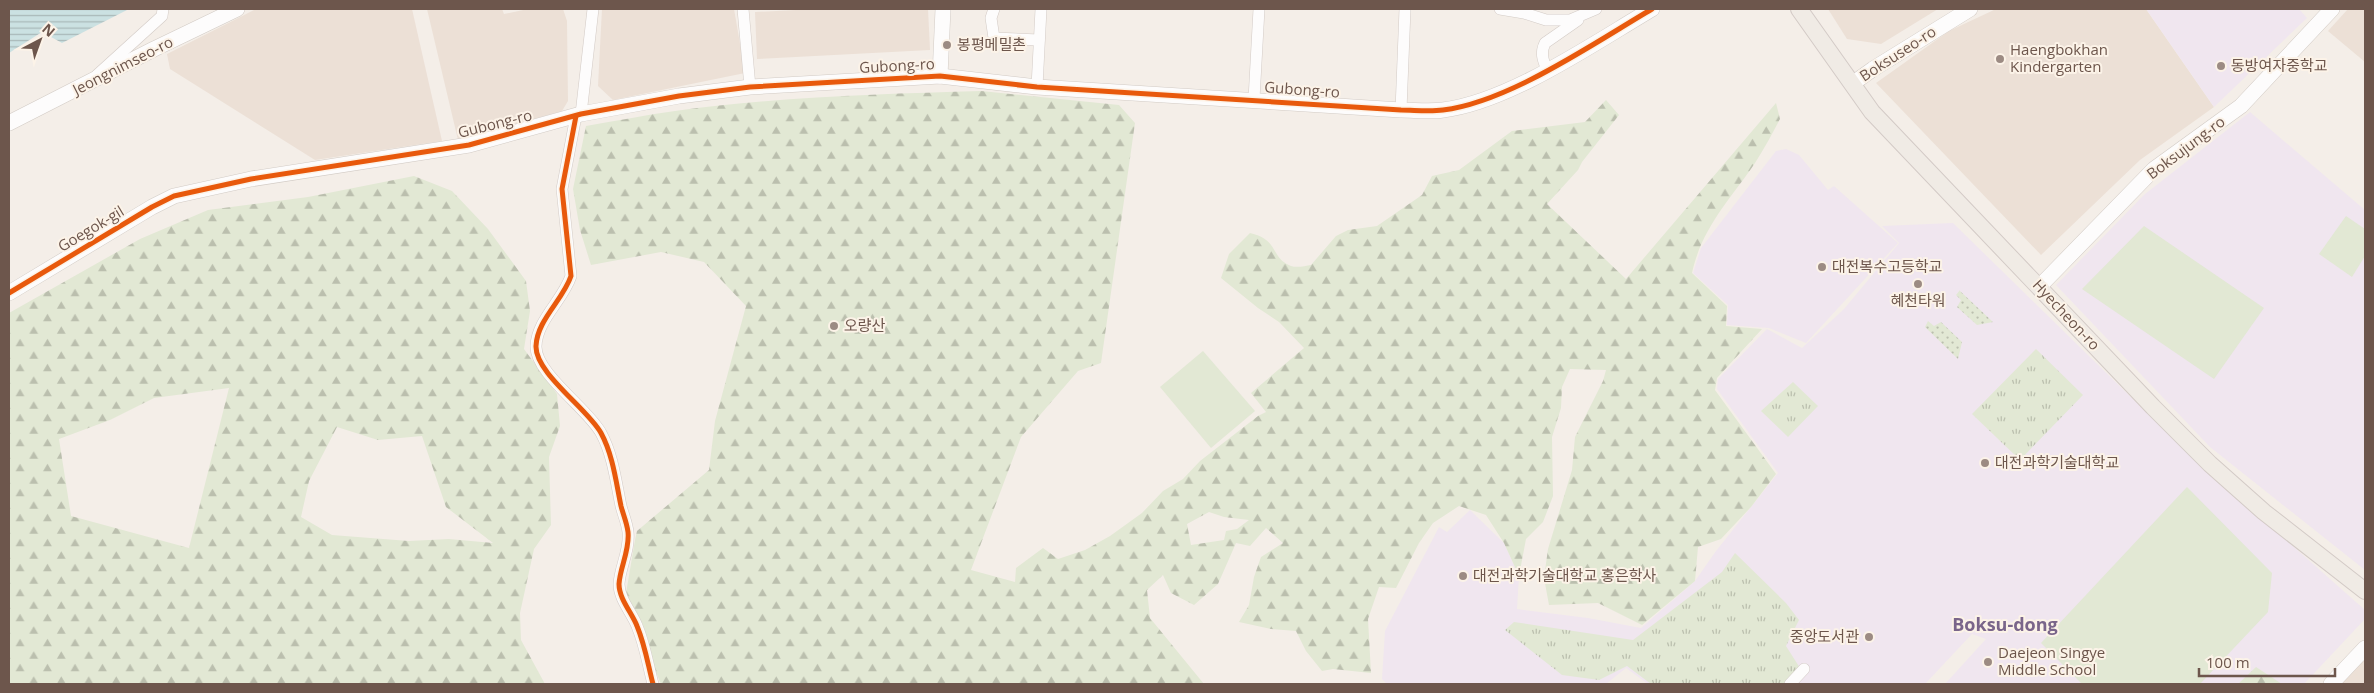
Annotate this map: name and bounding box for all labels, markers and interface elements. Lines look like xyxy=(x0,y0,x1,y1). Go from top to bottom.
north arrow xyxy=(15,15,65,65)
text: N xyxy=(38,19,59,41)
street label: Boksuseo-ro xyxy=(1855,21,1940,85)
street label: Jeongnimseo-ro xyxy=(67,31,176,100)
place label: 봉평메밀촌 xyxy=(957,34,1026,54)
marker: 봉평메밀촌 xyxy=(941,39,953,51)
place label: Haengbokhan Kindergarten xyxy=(2010,39,2108,76)
street label: Gubong-ro xyxy=(859,53,935,77)
marker: Haengbokhan Kindergarten xyxy=(1994,53,2006,65)
place label: 동방여자중학교 xyxy=(2231,55,2328,75)
marker: 동방여자중학교 xyxy=(2215,60,2227,72)
street label: Gubong-ro xyxy=(1264,76,1340,102)
street label: Gubong-ro xyxy=(456,104,534,142)
street label: Boksujung-ro xyxy=(2142,111,2229,183)
street label: Goegok-gil xyxy=(54,201,127,256)
place label: 대전복수고등학교 xyxy=(1832,256,1942,276)
marker: 대전복수고등학교 xyxy=(1816,261,1828,273)
street label: Hyecheon-ro xyxy=(2029,275,2105,354)
marker: 혜천타워 xyxy=(1912,278,1924,290)
place label: 혜천타워 xyxy=(1890,290,1946,310)
place label: 오량산 xyxy=(844,315,886,335)
marker: 오량산 xyxy=(828,320,840,332)
place label: 대전과학기술대학교 xyxy=(1995,452,2119,472)
marker: 대전과학기술대학교 xyxy=(1979,457,1991,469)
place label: 대전과학기술대학교 홍은학사 xyxy=(1473,565,1656,585)
marker: 대전과학기술대학교 홍은학사 xyxy=(1457,570,1469,582)
district label: Boksu-dong xyxy=(1952,612,2058,636)
place label: 중앙도서관 xyxy=(1790,626,1859,646)
marker: 중앙도서관 xyxy=(1863,631,1875,643)
place label: Daejeon Singye Middle School xyxy=(1998,642,2105,679)
scale bar xyxy=(2199,646,2335,678)
text: 100 m xyxy=(2206,652,2250,672)
marker: Daejeon Singye Middle School xyxy=(1982,656,1994,668)

